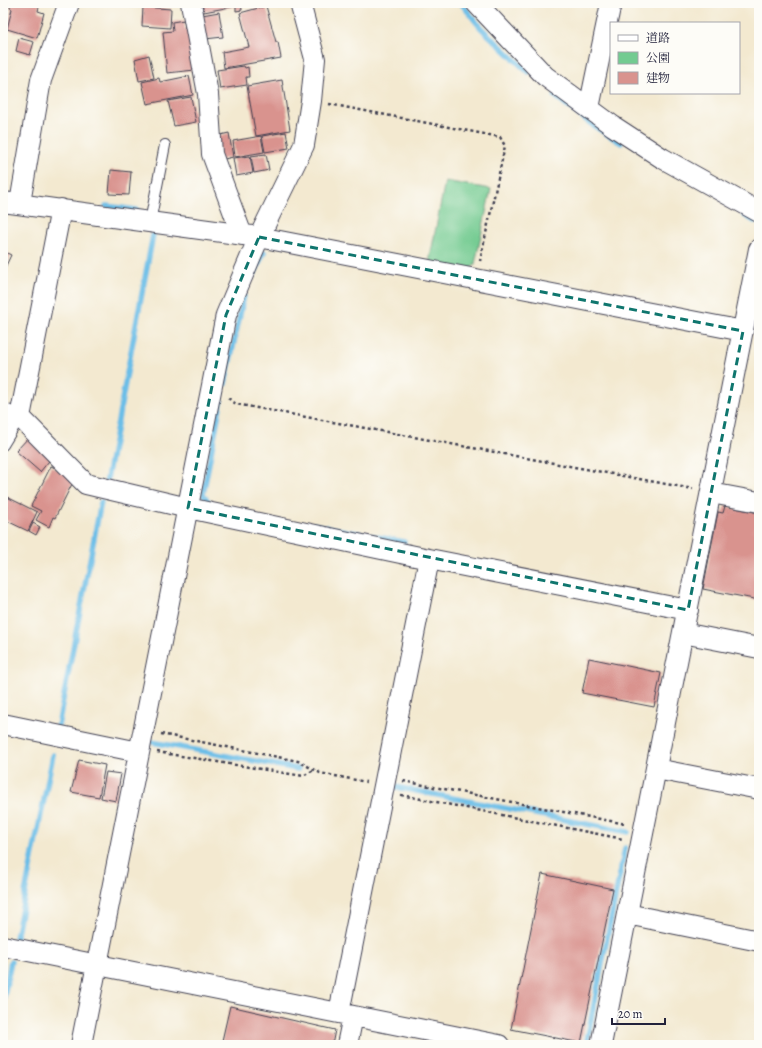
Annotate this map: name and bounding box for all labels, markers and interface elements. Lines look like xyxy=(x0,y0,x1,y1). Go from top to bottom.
legend xyxy=(610,22,740,94)
text: 道路 xyxy=(646,30,670,46)
text: 公園 xyxy=(646,50,670,66)
text: 建物 xyxy=(646,70,670,86)
scale bar xyxy=(612,1000,665,1026)
text: 20 m xyxy=(618,1006,642,1022)

